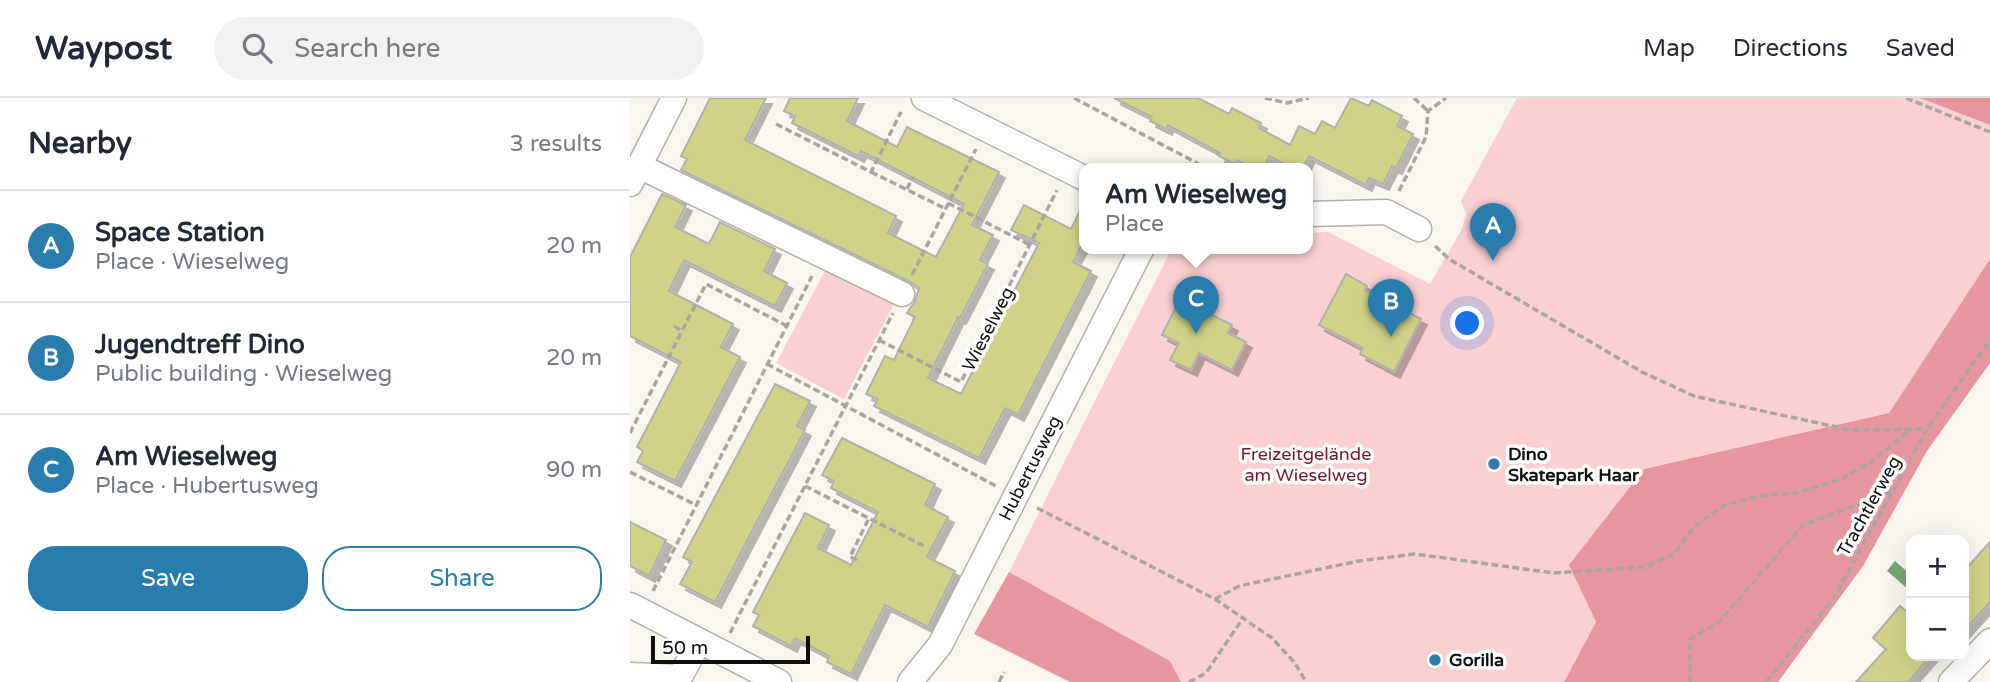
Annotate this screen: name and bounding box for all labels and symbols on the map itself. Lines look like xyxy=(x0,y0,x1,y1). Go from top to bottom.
pin: A xyxy=(1470,203,1516,261)
pin: C xyxy=(1173,276,1219,334)
pin: B xyxy=(1368,279,1414,337)
street label: Wieselweg xyxy=(957,283,1019,375)
your location xyxy=(1450,306,1484,340)
street label: Hubertusweg xyxy=(994,412,1066,524)
park label: Freizeitgelände am Wieselweg xyxy=(1241,443,1371,486)
place label: Dino Skatepark Haar xyxy=(1508,443,1640,486)
street label: Trachtlerweg xyxy=(1832,452,1906,560)
marker: Dino Skatepark Haar xyxy=(1486,456,1502,472)
scale bar xyxy=(651,633,810,665)
place label: Gorilla xyxy=(1449,649,1504,671)
marker: Gorilla xyxy=(1427,652,1443,668)

